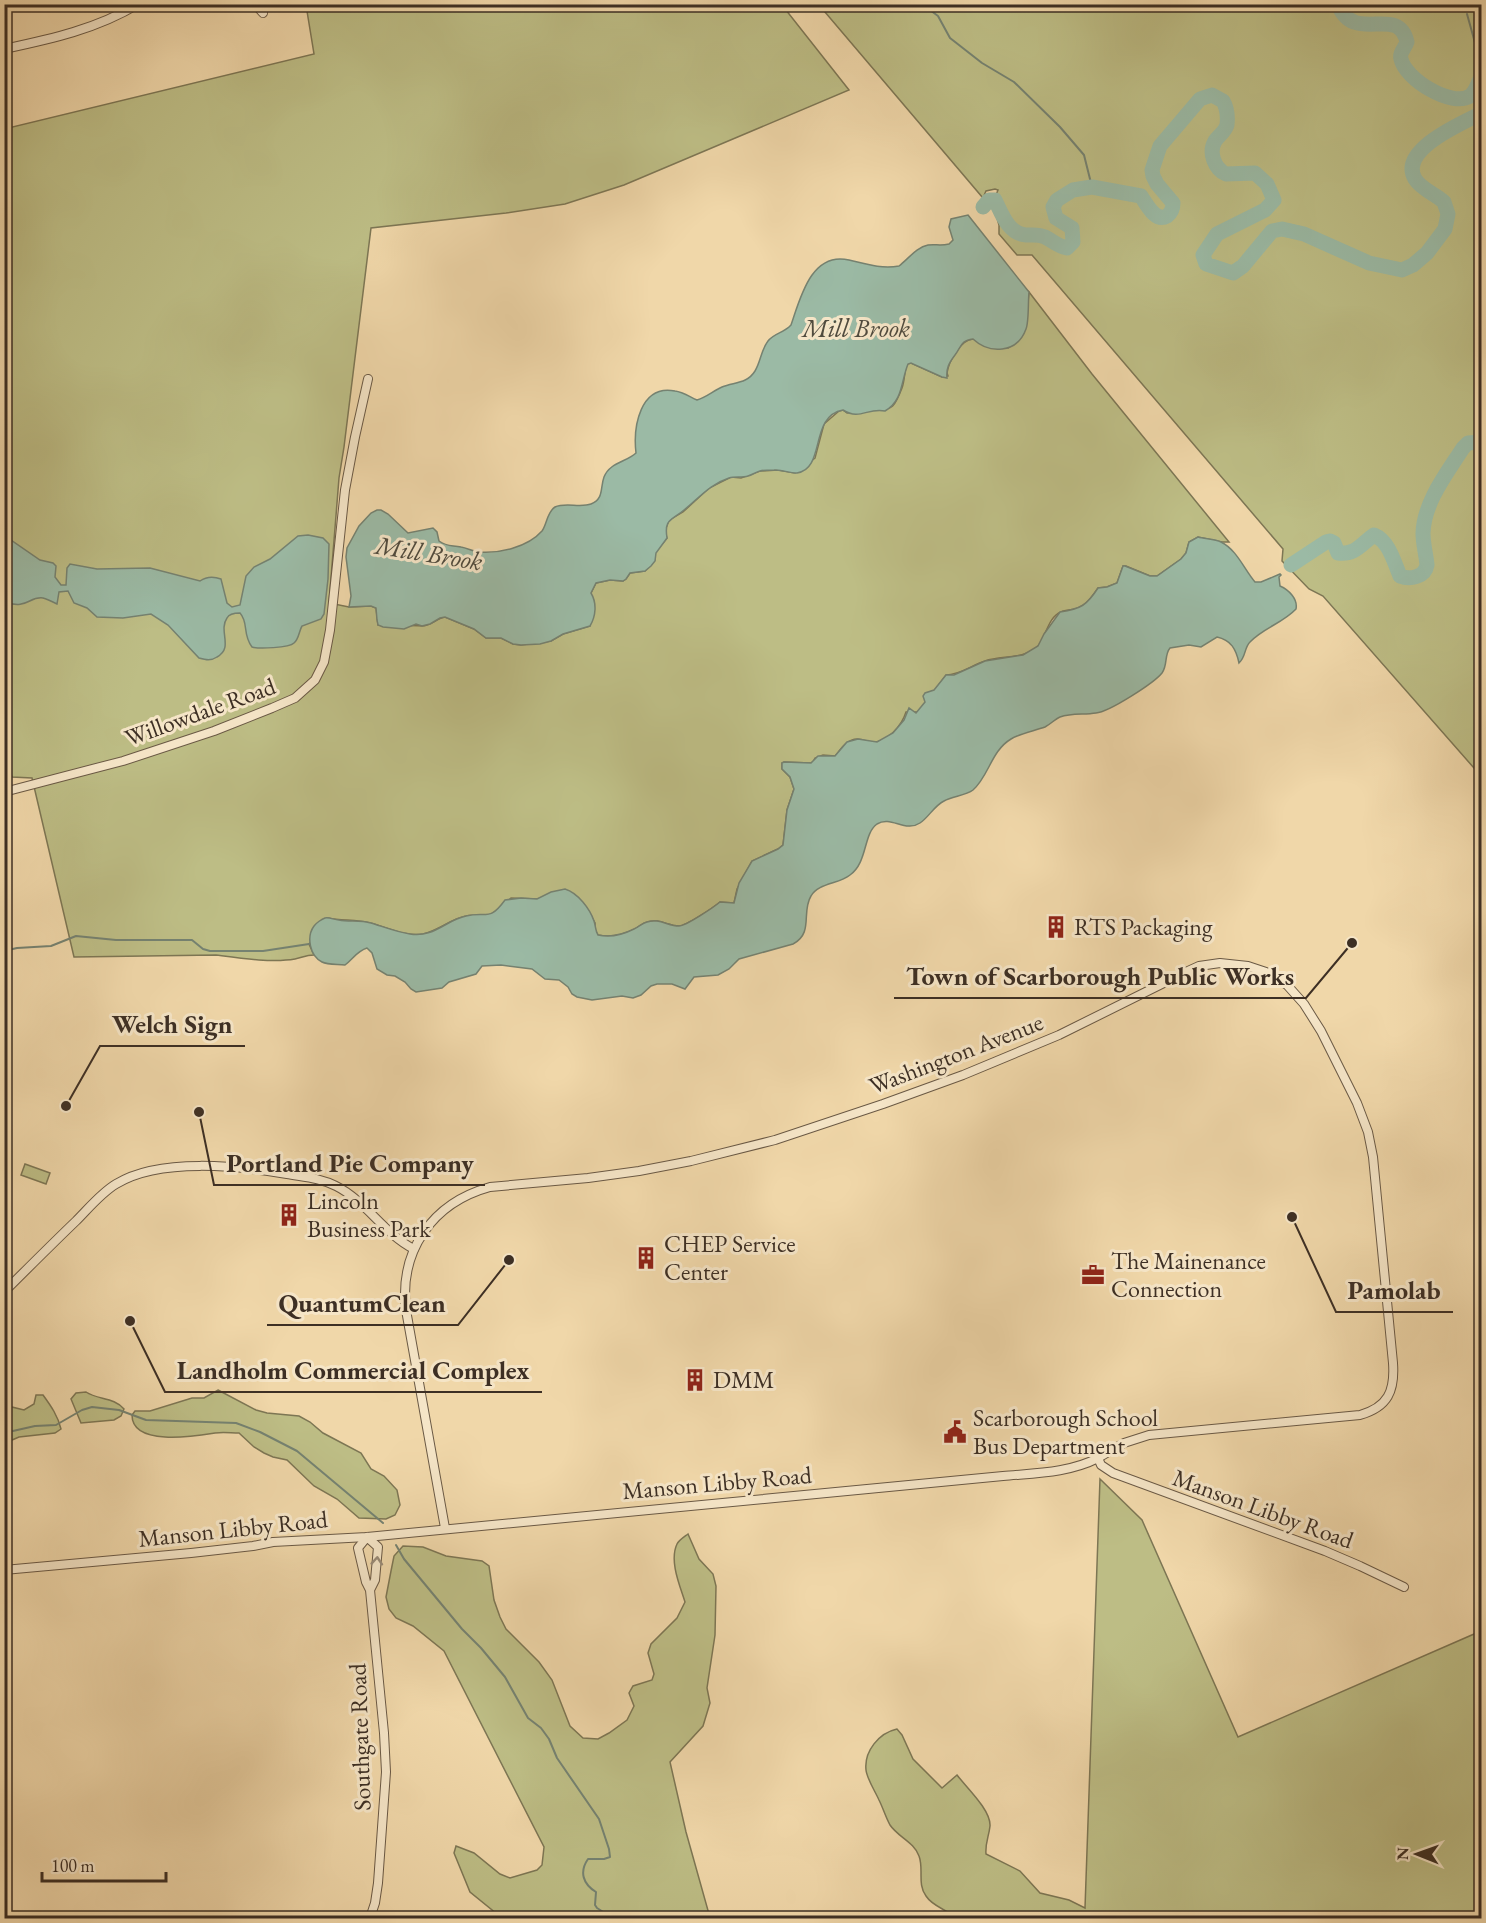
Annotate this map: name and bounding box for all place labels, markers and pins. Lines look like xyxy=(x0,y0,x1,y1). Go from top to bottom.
place label: RTS Packaging xyxy=(1074,911,1213,942)
building icon: RTS Packaging xyxy=(1043,914,1069,940)
callout: Town of Scarborough Public Works xyxy=(894,954,1306,998)
callout: Welch Sign xyxy=(100,1002,245,1046)
callout: Portland Pie Company xyxy=(214,1141,485,1185)
place label: Lincoln Business Park xyxy=(307,1185,431,1244)
building icon: Lincoln Business Park xyxy=(276,1202,302,1228)
place label: CHEP Service Center xyxy=(664,1228,796,1287)
building icon: CHEP Service Center xyxy=(633,1245,659,1271)
place label: The Mainenance Connection xyxy=(1111,1245,1266,1304)
office icon: The Mainenance Connection xyxy=(1080,1262,1106,1288)
callout: Pamolab xyxy=(1336,1268,1453,1312)
callout: QuantumClean xyxy=(267,1281,458,1325)
callout: Landholm Commercial Complex xyxy=(165,1348,542,1392)
place label: DMM xyxy=(713,1364,774,1395)
building icon: DMM xyxy=(682,1367,708,1393)
place label: Scarborough School Bus Department xyxy=(973,1402,1158,1461)
public building icon: Scarborough School Bus Department xyxy=(942,1419,968,1445)

